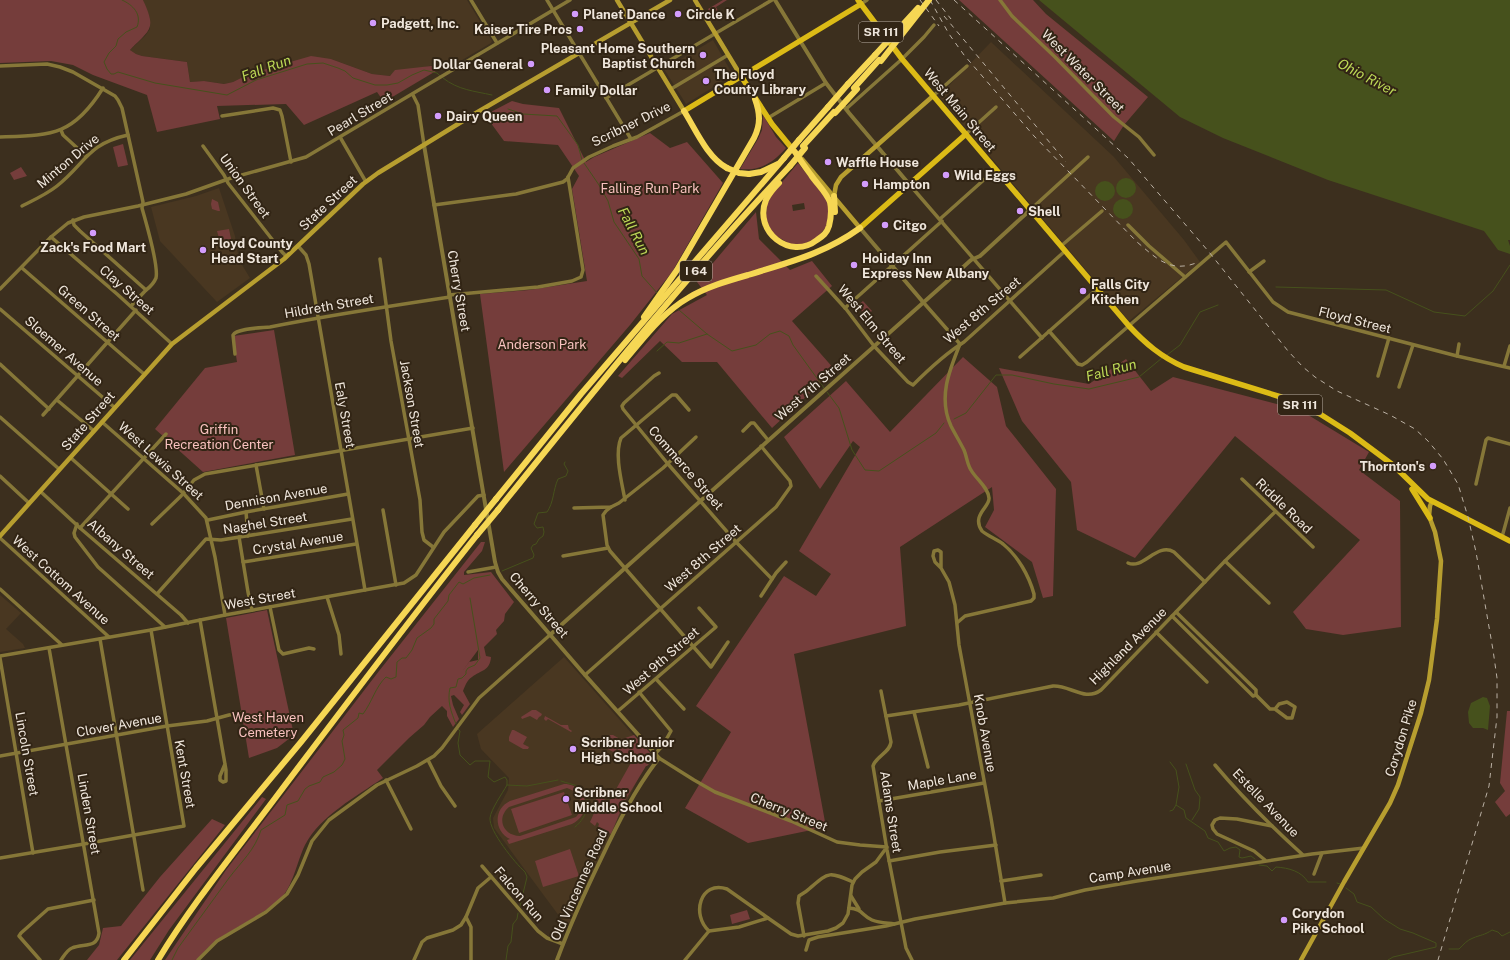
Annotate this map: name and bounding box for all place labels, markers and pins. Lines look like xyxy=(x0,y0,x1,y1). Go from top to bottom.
place label: Planet Dance xyxy=(583,7,665,22)
place label: Circle K xyxy=(686,7,735,22)
marker: Planet Dance xyxy=(570,9,580,19)
marker: Circle K xyxy=(673,9,683,19)
place label: Padgett, Inc. xyxy=(381,16,459,31)
marker: Padgett, Inc. xyxy=(368,18,378,28)
place label: Kaiser Tire Pros xyxy=(474,22,572,37)
marker: Kaiser Tire Pros xyxy=(575,24,585,34)
place label: Pleasant Home Southern Baptist Church xyxy=(541,41,695,71)
marker: Pleasant Home Southern Baptist Church xyxy=(698,50,708,60)
place label: Dollar General xyxy=(433,57,523,72)
marker: Dollar General xyxy=(526,59,536,69)
place label: The Floyd County Library xyxy=(714,67,807,97)
marker: The Floyd County Library xyxy=(701,76,711,86)
place label: Family Dollar xyxy=(555,83,638,98)
marker: Family Dollar xyxy=(542,85,552,95)
place label: Dairy Queen xyxy=(446,109,522,124)
marker: Dairy Queen xyxy=(433,111,443,121)
place label: Waffle House xyxy=(836,155,919,170)
marker: Waffle House xyxy=(823,157,833,167)
place label: Wild Eggs xyxy=(954,168,1016,183)
marker: Wild Eggs xyxy=(941,170,951,180)
place label: Hampton xyxy=(873,177,930,192)
marker: Hampton xyxy=(860,179,870,189)
place label: Shell xyxy=(1028,204,1061,219)
marker: Shell xyxy=(1015,206,1025,216)
place label: Citgo xyxy=(893,218,927,233)
marker: Citgo xyxy=(880,220,890,230)
marker: Zack's Food Mart xyxy=(88,228,98,238)
place label: Floyd County Head Start xyxy=(211,236,294,266)
place label: Zack's Food Mart xyxy=(40,240,146,255)
marker: Floyd County Head Start xyxy=(198,245,208,255)
place label: Holiday Inn Express New Albany xyxy=(862,251,990,281)
marker: Holiday Inn Express New Albany xyxy=(849,260,859,270)
place label: Falls City Kitchen xyxy=(1091,277,1150,307)
marker: Falls City Kitchen xyxy=(1078,286,1088,296)
place label: Thornton's xyxy=(1360,459,1425,474)
marker: Thornton's xyxy=(1428,461,1438,471)
place label: Scribner Junior High School xyxy=(581,735,675,765)
marker: Scribner Junior High School xyxy=(568,744,578,754)
place label: Scribner Middle School xyxy=(574,785,662,815)
marker: Scribner Middle School xyxy=(561,794,571,804)
place label: Corydon Pike School xyxy=(1292,906,1365,936)
marker: Corydon Pike School xyxy=(1279,915,1289,925)

